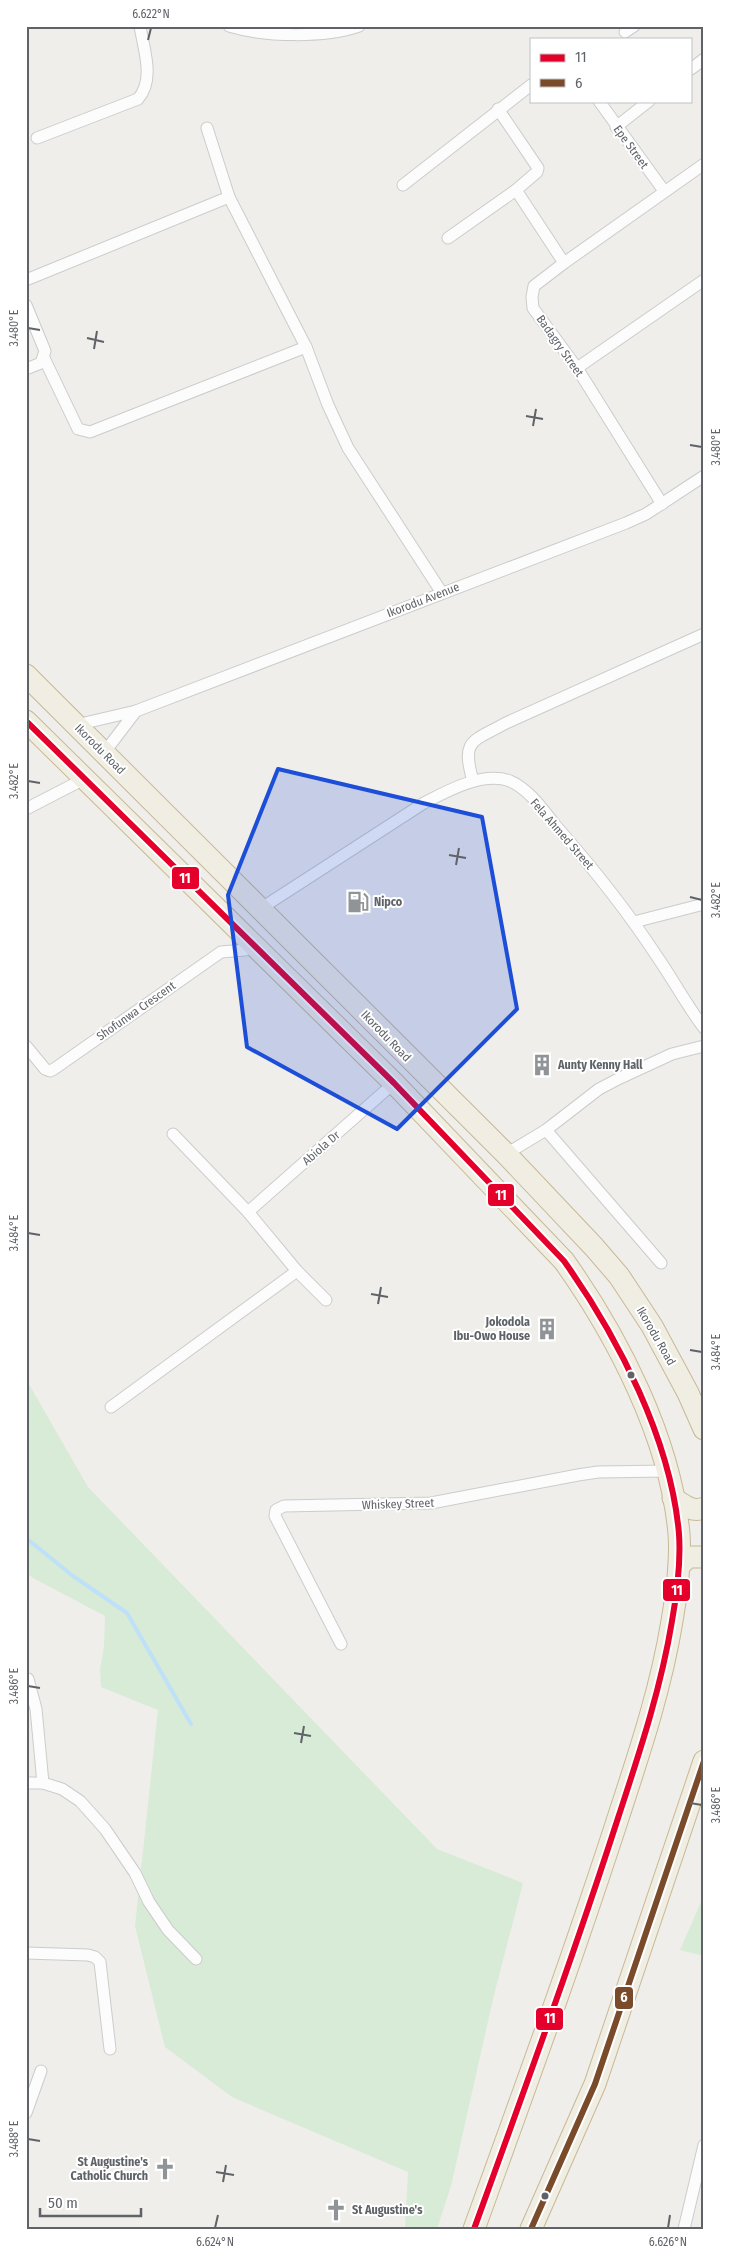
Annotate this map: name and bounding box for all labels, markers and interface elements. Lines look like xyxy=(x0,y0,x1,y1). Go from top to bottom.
text: 6.622°N xyxy=(132,7,170,21)
legend xyxy=(530,38,692,102)
text: 11 xyxy=(575,48,587,66)
text: 6 xyxy=(575,74,582,92)
street label: Epe Street xyxy=(611,123,651,171)
text: 3.480°E xyxy=(7,309,21,346)
street label: Badagry Street xyxy=(534,312,586,380)
text: 3.480°E xyxy=(709,428,723,465)
street label: Ikorodu Avenue xyxy=(385,580,461,620)
street label: Ikorodu Road xyxy=(72,721,128,777)
text: 3.482°E xyxy=(7,763,21,799)
street label: Fela Ahmed Street xyxy=(527,796,597,872)
line badge: 11 xyxy=(171,866,200,890)
text: 11 xyxy=(179,870,191,887)
text: 3.482°E xyxy=(709,882,723,918)
fuel station icon: Nipco xyxy=(345,889,371,915)
place label: Nipco xyxy=(374,895,403,909)
street label: Shofunwa Crescent xyxy=(94,979,178,1043)
street label: Ikorodu Road xyxy=(358,1008,414,1064)
building icon: Aunty Kenny Hall xyxy=(529,1052,555,1078)
place label: Aunty Kenny Hall xyxy=(557,1058,643,1072)
street label: Abiola Dr xyxy=(299,1127,343,1168)
line badge: 11 xyxy=(487,1183,515,1207)
text: 11 xyxy=(495,1187,507,1204)
text: 3.484°E xyxy=(7,1214,21,1251)
street label: Ikorodu Road xyxy=(634,1304,678,1368)
place label: Jokodola Ibu-Owo House xyxy=(454,1315,530,1343)
building icon: Jokodola Ibu-Owo House xyxy=(534,1316,560,1342)
text: 3.484°E xyxy=(709,1333,723,1370)
unlabelled marker xyxy=(626,1370,636,1380)
street label: Whiskey Street xyxy=(362,1496,435,1512)
line badge: 11 xyxy=(662,1578,691,1602)
text: 11 xyxy=(671,1582,683,1599)
text: 3.486°E xyxy=(7,1667,21,1704)
text: 3.486°E xyxy=(709,1786,723,1823)
line badge: 6 xyxy=(614,1986,634,2010)
text: 6 xyxy=(620,1989,628,2006)
line badge: 11 xyxy=(535,2007,564,2031)
text: 11 xyxy=(544,2010,556,2027)
text: 3.488°E xyxy=(7,2120,21,2157)
place label: St Augustine's Catholic Church xyxy=(71,2155,149,2183)
church icon: St Augustine's Catholic Church xyxy=(152,2156,178,2182)
scale bar xyxy=(40,2185,141,2217)
unlabelled marker xyxy=(540,2191,550,2201)
text: 50 m xyxy=(48,2194,78,2212)
church icon: St Augustine's xyxy=(323,2197,349,2223)
place label: St Augustine's xyxy=(352,2203,423,2217)
text: 6.624°N xyxy=(196,2235,234,2249)
text: 6.626°N xyxy=(649,2235,687,2249)

